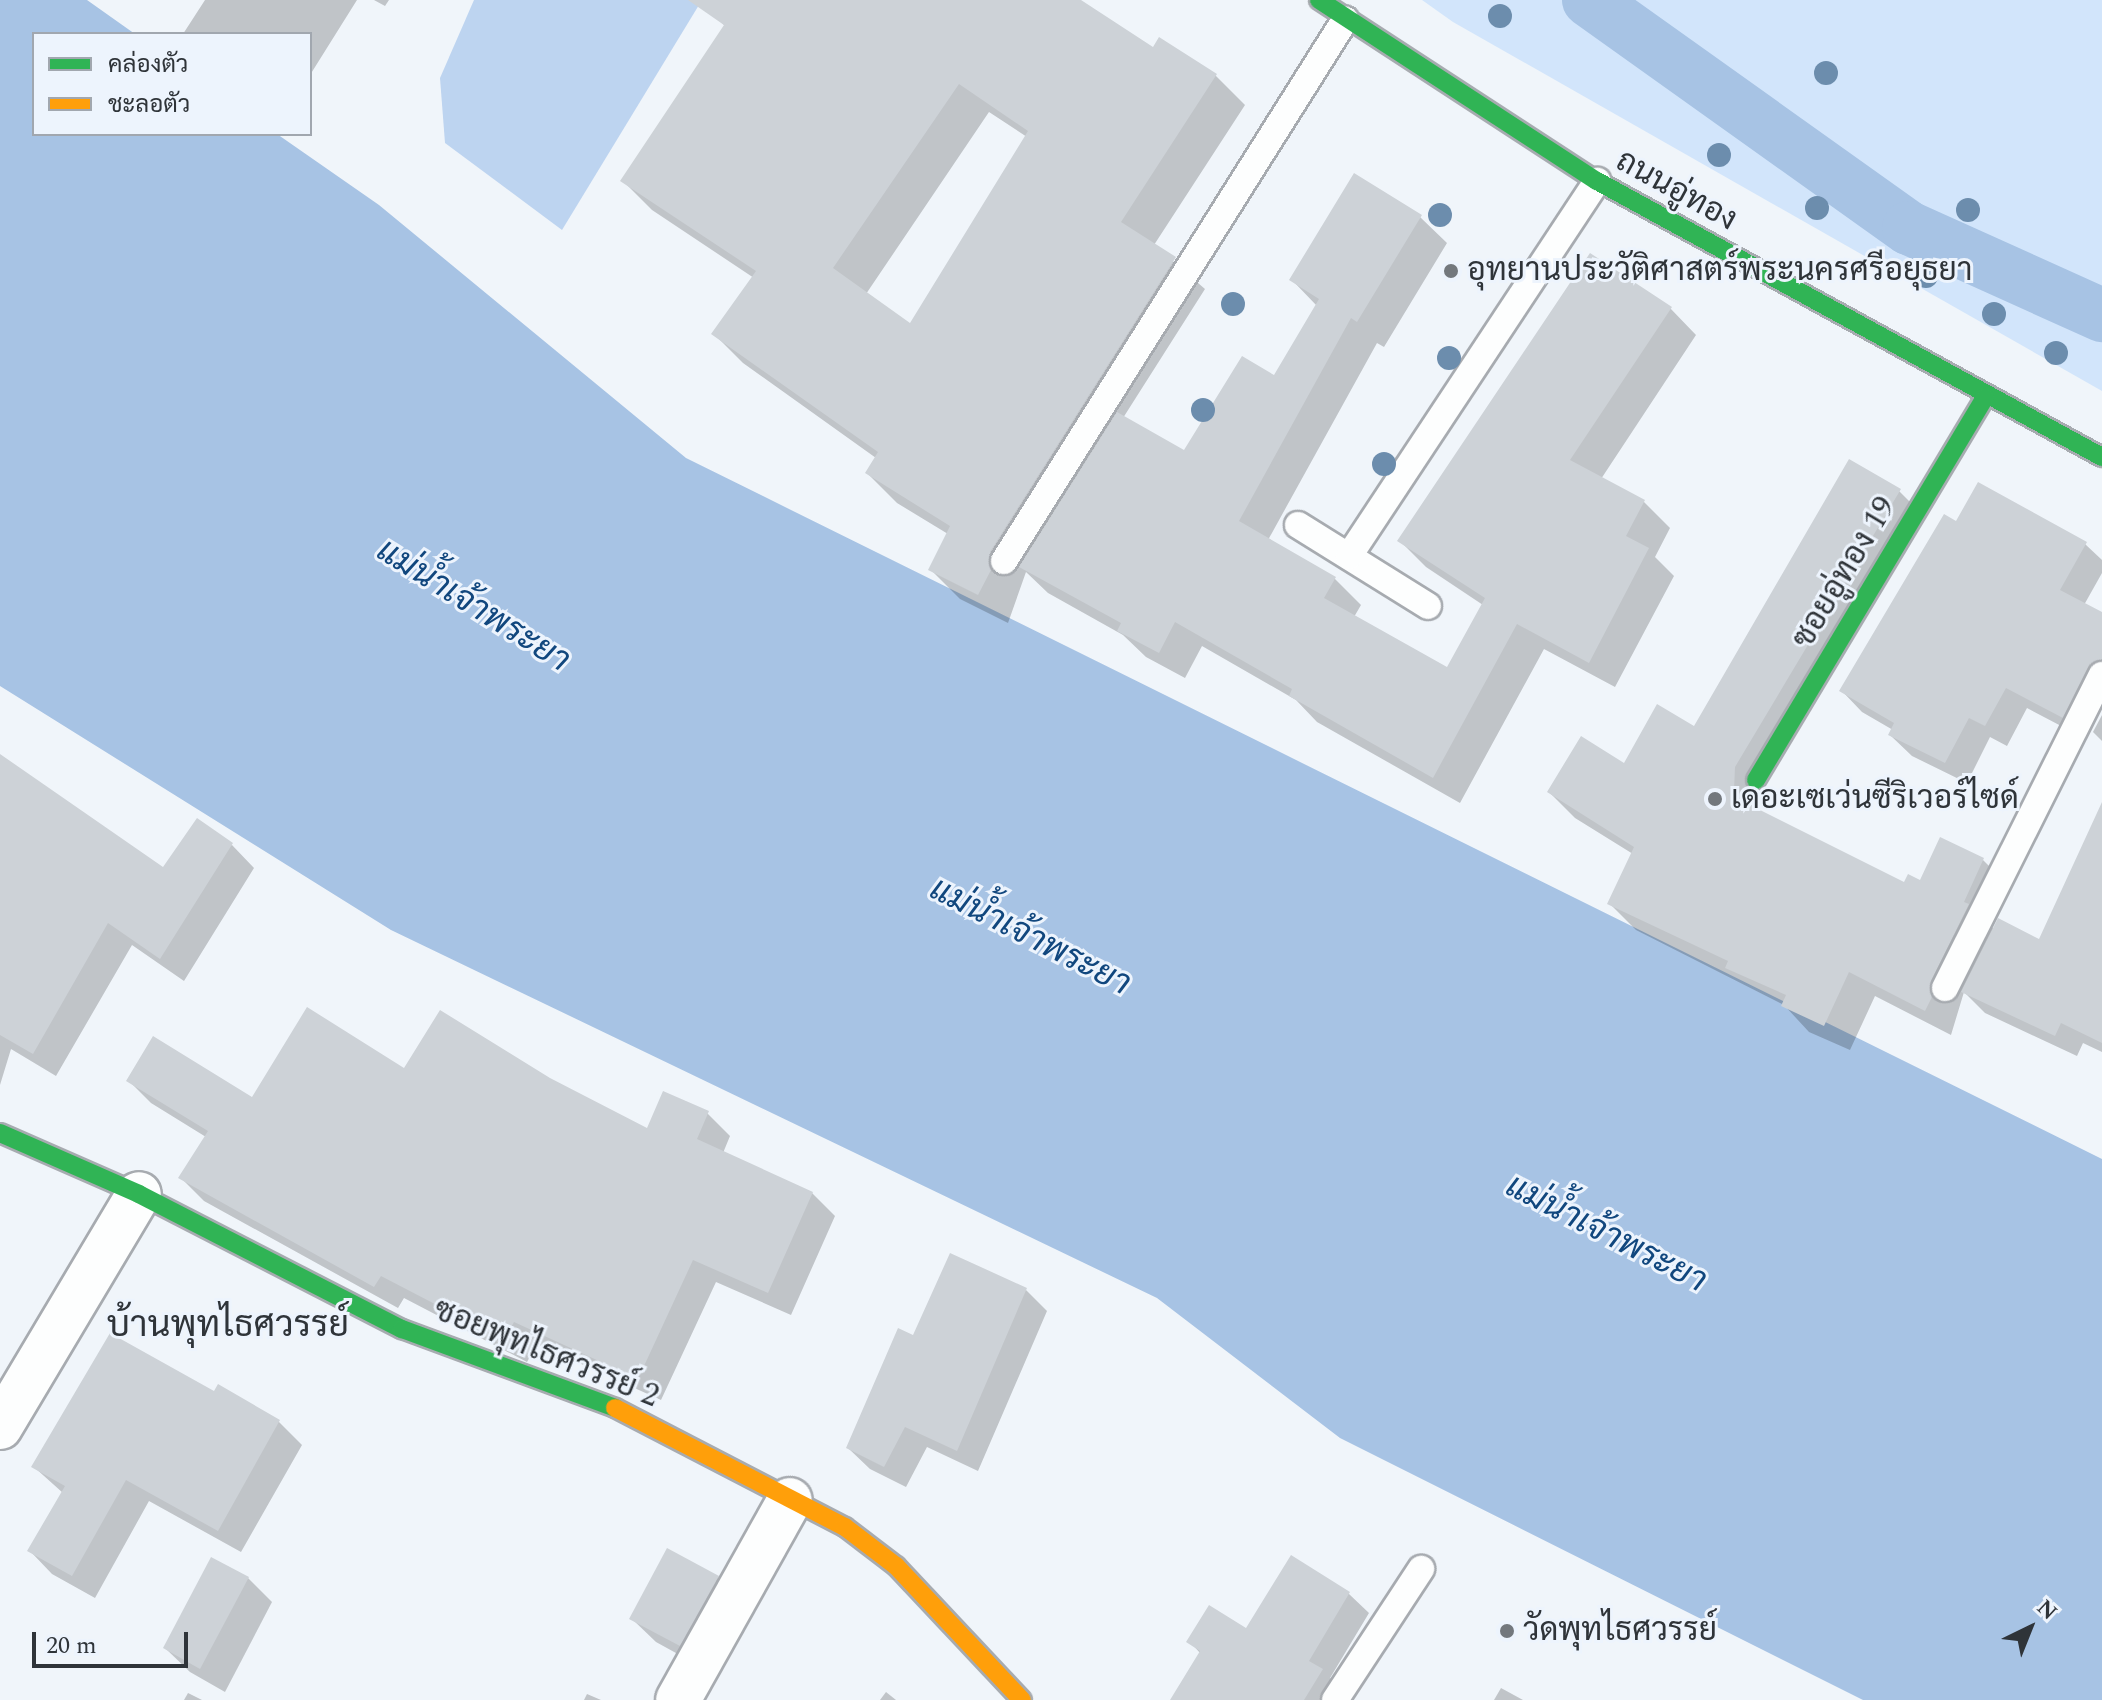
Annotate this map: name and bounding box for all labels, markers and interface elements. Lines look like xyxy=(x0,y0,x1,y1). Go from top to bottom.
legend xyxy=(32,32,312,136)
text: คล่องตัว xyxy=(108,47,188,83)
text: ชะลอตัว xyxy=(108,87,190,123)
street label: ถนนอู่ทอง xyxy=(1609,142,1743,240)
place label: อุทยานประวัติศาสตร์พระนครศรีอยุธยา xyxy=(1467,252,1972,290)
marker: อุทยานประวัติศาสตร์พระนครศรีอยุธยา xyxy=(1442,262,1460,280)
street label: ซอยอู่ทอง 19 xyxy=(1785,490,1905,656)
water label: แม่น้ำเจ้าพระยา xyxy=(369,530,577,682)
place label: เดอะเซเว่นซีริเวอร์ไซด์ xyxy=(1731,780,2019,818)
marker: เดอะเซเว่นซีริเวอร์ไซด์ xyxy=(1706,790,1724,808)
water label: แม่น้ำเจ้าพระยา xyxy=(923,869,1137,1005)
water label: แม่น้ำเจ้าพระยา xyxy=(1499,1166,1713,1302)
street label: ซอยพุทไธศวรรย์ 2 xyxy=(428,1291,664,1417)
district label: บ้านพุทไธศวรรย์ xyxy=(107,1304,349,1348)
north arrow xyxy=(1990,1588,2070,1668)
text: N xyxy=(2029,1592,2065,1628)
place label: วัดพุทไธศวรรย์ xyxy=(1523,1612,1717,1650)
scale bar xyxy=(36,1616,192,1666)
marker: วัดพุทไธศวรรย์ xyxy=(1498,1622,1516,1640)
text: 20 m xyxy=(46,1628,97,1664)

